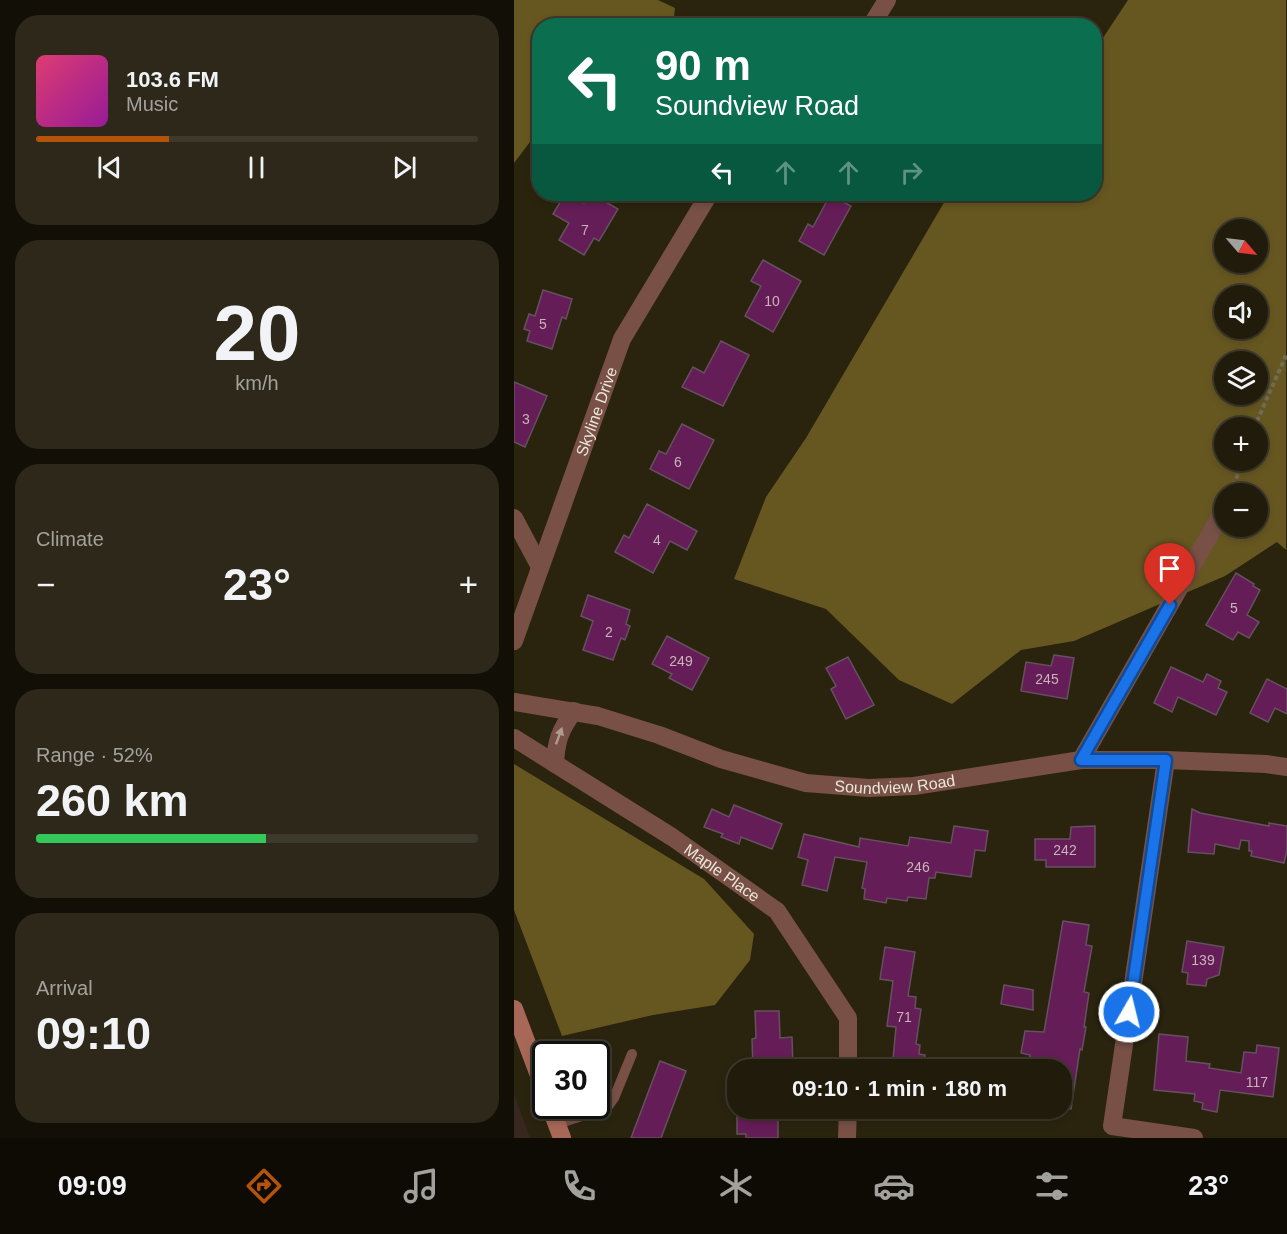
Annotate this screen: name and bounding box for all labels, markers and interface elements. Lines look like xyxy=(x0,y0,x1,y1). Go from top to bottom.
icon: left xyxy=(556,42,634,120)
text: 90 m xyxy=(655,42,751,89)
text: 103.6 FM xyxy=(126,67,219,92)
text: Soundview Road xyxy=(655,91,859,121)
text: Music xyxy=(126,93,178,115)
icon: previous xyxy=(93,151,126,184)
icon: pause xyxy=(240,151,273,184)
icon: next xyxy=(388,151,421,184)
icon: left xyxy=(706,156,739,189)
icon: ahead xyxy=(769,156,802,189)
icon: ahead xyxy=(832,156,865,189)
icon: right xyxy=(895,156,928,189)
north arrow xyxy=(1214,219,1268,273)
map controls xyxy=(1214,219,1268,537)
house number: 7 xyxy=(581,222,589,238)
button: sound xyxy=(1214,285,1268,339)
text: 20 xyxy=(214,289,300,377)
house number: 10 xyxy=(764,293,780,309)
house number: 5 xyxy=(539,316,547,332)
button: layers xyxy=(1214,351,1268,405)
street label: Skyline Drive xyxy=(572,364,620,458)
text: km/h xyxy=(235,372,279,394)
house number: 3 xyxy=(522,411,530,427)
button: + xyxy=(1214,417,1268,471)
house number: 6 xyxy=(674,454,682,470)
button: − xyxy=(1214,483,1268,537)
text: Climate xyxy=(36,528,104,550)
house number: 4 xyxy=(653,532,661,548)
pin xyxy=(1144,543,1195,605)
icon: arrive xyxy=(1153,552,1186,585)
text: 23° xyxy=(223,559,291,610)
text: − xyxy=(36,566,55,603)
text: + xyxy=(459,566,478,603)
house number: 5 xyxy=(1230,600,1238,616)
house number: 2 xyxy=(605,624,613,640)
house number: 249 xyxy=(669,653,693,669)
house number: 245 xyxy=(1035,671,1059,687)
one-way arrow xyxy=(555,727,565,745)
text: Range · 52% xyxy=(36,744,153,766)
street label: Soundview Road xyxy=(834,771,956,797)
text: 260 km xyxy=(36,775,189,826)
street label: Maple Place xyxy=(681,840,763,905)
house number: 242 xyxy=(1053,842,1077,858)
house number: 246 xyxy=(906,859,930,875)
house number: 139 xyxy=(1191,952,1215,968)
text: Arrival xyxy=(36,977,93,999)
position arrow xyxy=(1097,980,1161,1044)
text: 09:10 xyxy=(36,1008,151,1059)
house number: 71 xyxy=(896,1009,912,1025)
speed limit sign: 30 xyxy=(532,1041,610,1119)
house number: 117 xyxy=(1246,1074,1268,1090)
text: 09:10 · 1 min · 180 m xyxy=(792,1076,1007,1101)
icon: directions xyxy=(243,1165,285,1207)
icon: music xyxy=(400,1165,442,1207)
icon: phone xyxy=(558,1165,600,1207)
icon: climate xyxy=(715,1165,757,1207)
icon: car xyxy=(873,1165,915,1207)
icon: filters xyxy=(1031,1165,1073,1207)
text: 09:09 xyxy=(58,1171,127,1201)
text: 23° xyxy=(1188,1171,1229,1201)

